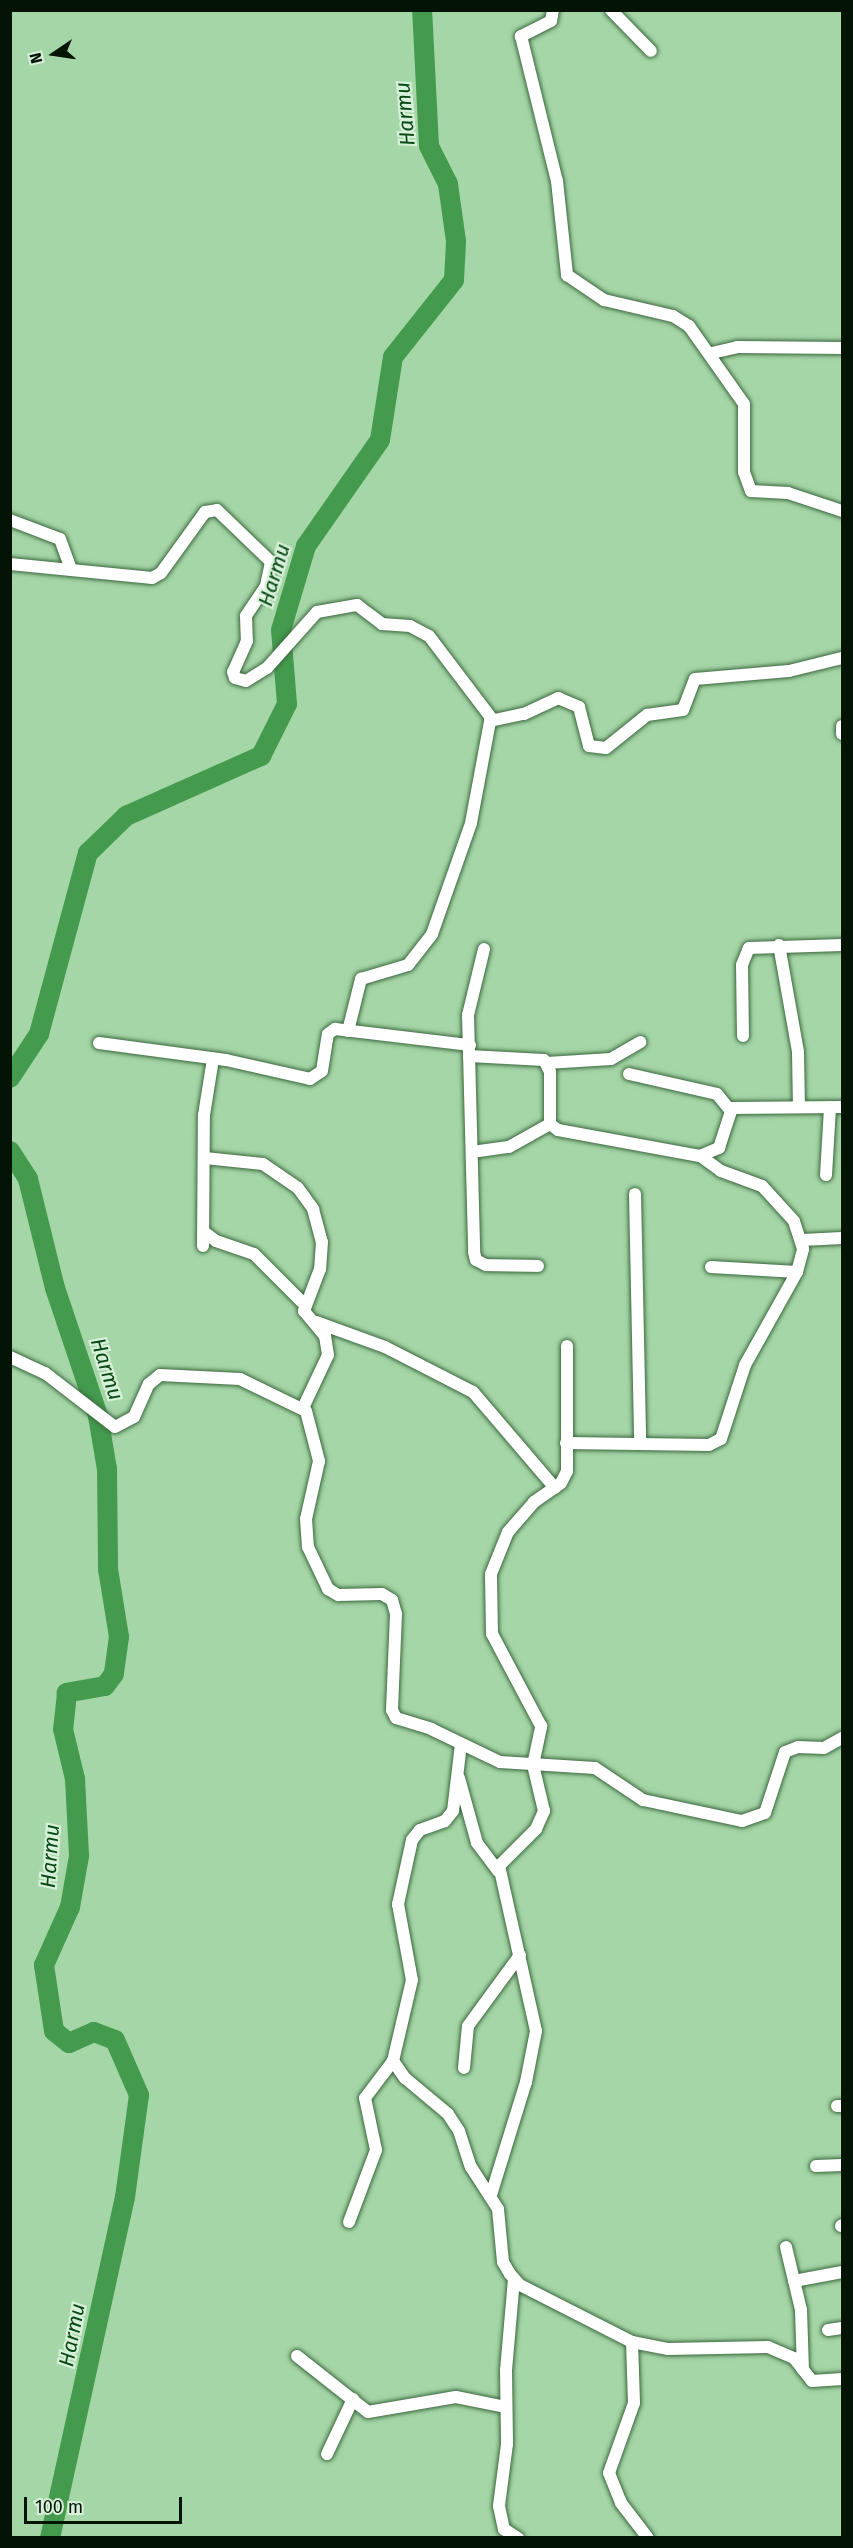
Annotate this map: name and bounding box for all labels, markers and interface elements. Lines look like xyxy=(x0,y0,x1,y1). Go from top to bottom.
north arrow xyxy=(24,24,84,84)
text: N xyxy=(26,51,46,65)
water label: Harmu xyxy=(390,81,420,147)
water label: Harmu xyxy=(253,541,295,609)
water label: Harmu xyxy=(85,1335,129,1403)
water label: Harmu xyxy=(35,1823,65,1889)
water label: Harmu xyxy=(54,2301,90,2369)
scale bar xyxy=(27,2485,184,2523)
text: 100 m xyxy=(35,2496,83,2518)

